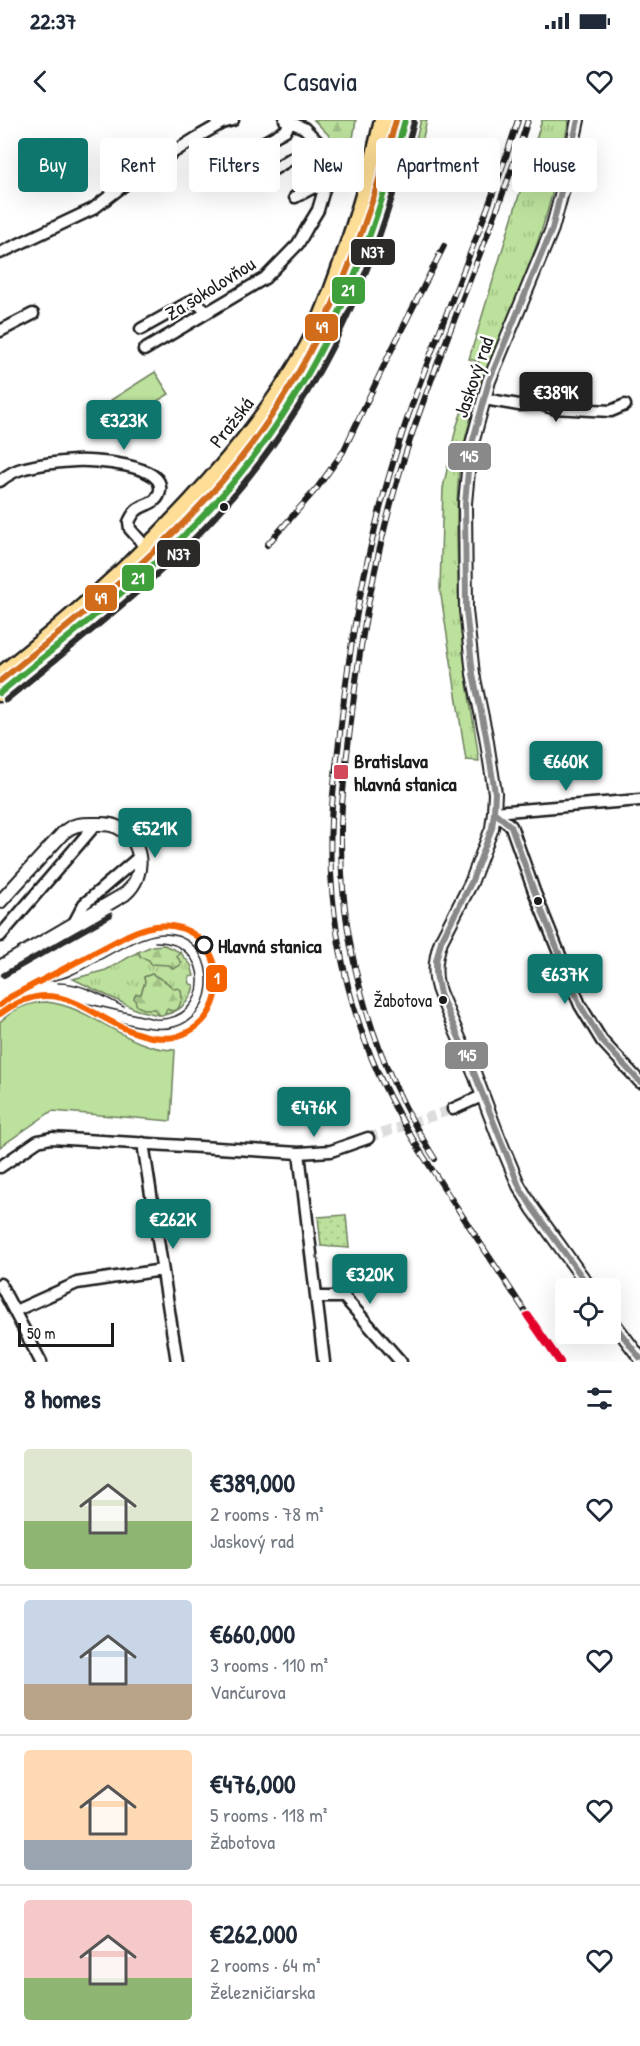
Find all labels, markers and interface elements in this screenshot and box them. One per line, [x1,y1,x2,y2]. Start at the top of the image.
text: 22:37 [30,6,76,36]
text: Casavia [283,63,357,99]
icon: back [24,65,57,98]
icon: heart [583,65,616,98]
chip: Buy [18,138,88,192]
chip: Rent [100,138,177,192]
chip: Filters [189,138,280,192]
chip: New [292,138,364,192]
chip: Apartment [376,138,500,192]
chip: House [512,138,597,192]
line badge: N37 [350,238,396,266]
text: N37 [361,241,385,263]
street label: Za sokolovňou [160,250,260,326]
line badge: 21 [331,276,366,305]
text: 21 [341,279,355,301]
line badge: 49 [304,313,339,342]
text: 49 [316,316,328,338]
street label: Jaskový rad [447,333,499,421]
pin: €389K [514,372,598,423]
text: €389K [533,378,579,405]
street label: Pražská [203,391,259,453]
pin: €323K [82,400,166,451]
text: €323K [100,406,148,433]
line badge: 145 [447,442,492,471]
text: 145 [460,445,479,467]
unlabelled marker [218,501,230,513]
line badge: N37 [156,539,201,568]
text: N37 [167,543,191,565]
line badge: 21 [121,564,155,592]
text: 21 [131,567,145,589]
line badge: 49 [84,584,118,612]
text: 49 [95,587,107,609]
pin: €660K [524,741,608,792]
place label: Bratislava hlavná stanica [354,747,457,797]
text: €660K [544,747,589,774]
marker: Bratislava hlavná stanica [332,763,350,781]
pin: €521K [113,808,197,859]
text: €521K [132,814,178,841]
unlabelled marker [532,895,544,907]
place label: Hlavná stanica [218,932,322,959]
marker: Hlavná stanica [195,936,213,954]
pin: €637K [523,954,607,1005]
text: €637K [542,960,588,987]
line badge: 1 [205,964,228,993]
text: 1 [214,967,220,989]
place label: Žabotova [373,988,432,1013]
marker: Žabotova [437,994,449,1006]
line badge: 145 [444,1041,489,1070]
text: 145 [458,1044,477,1066]
pin: €476K [272,1087,356,1138]
text: €476K [291,1093,337,1120]
pin: €262K [131,1199,215,1250]
text: €262K [150,1205,196,1232]
pin: €320K [328,1254,412,1305]
text: €320K [346,1260,394,1287]
map controls [555,1278,621,1344]
button: locate [555,1278,621,1344]
scale bar [18,1320,114,1348]
text: 50 m [27,1322,56,1344]
text: 8 homes [24,1381,101,1416]
icon: filters [583,1382,616,1415]
text: €389,000 [210,1465,295,1500]
icon: home [72,1473,144,1545]
icon: heart [583,1493,616,1526]
text: 2 rooms · 78 m² [210,1500,324,1527]
text: Jaskový rad [210,1527,294,1554]
text: €660,000 [210,1616,295,1651]
icon: home [72,1624,144,1696]
icon: heart [583,1644,616,1677]
text: 3 rooms · 110 m² [210,1651,328,1678]
text: Vančurova [210,1678,285,1705]
text: €476,000 [210,1766,296,1801]
icon: home [72,1774,144,1846]
icon: heart [583,1794,616,1827]
text: 5 rooms · 118 m² [210,1801,327,1828]
text: Žabotova [210,1828,275,1855]
text: €262,000 [210,1916,297,1951]
icon: home [72,1924,144,1996]
icon: heart [583,1944,616,1977]
text: 2 rooms · 64 m² [210,1951,321,1978]
text: Železničiarska [210,1978,315,2005]

